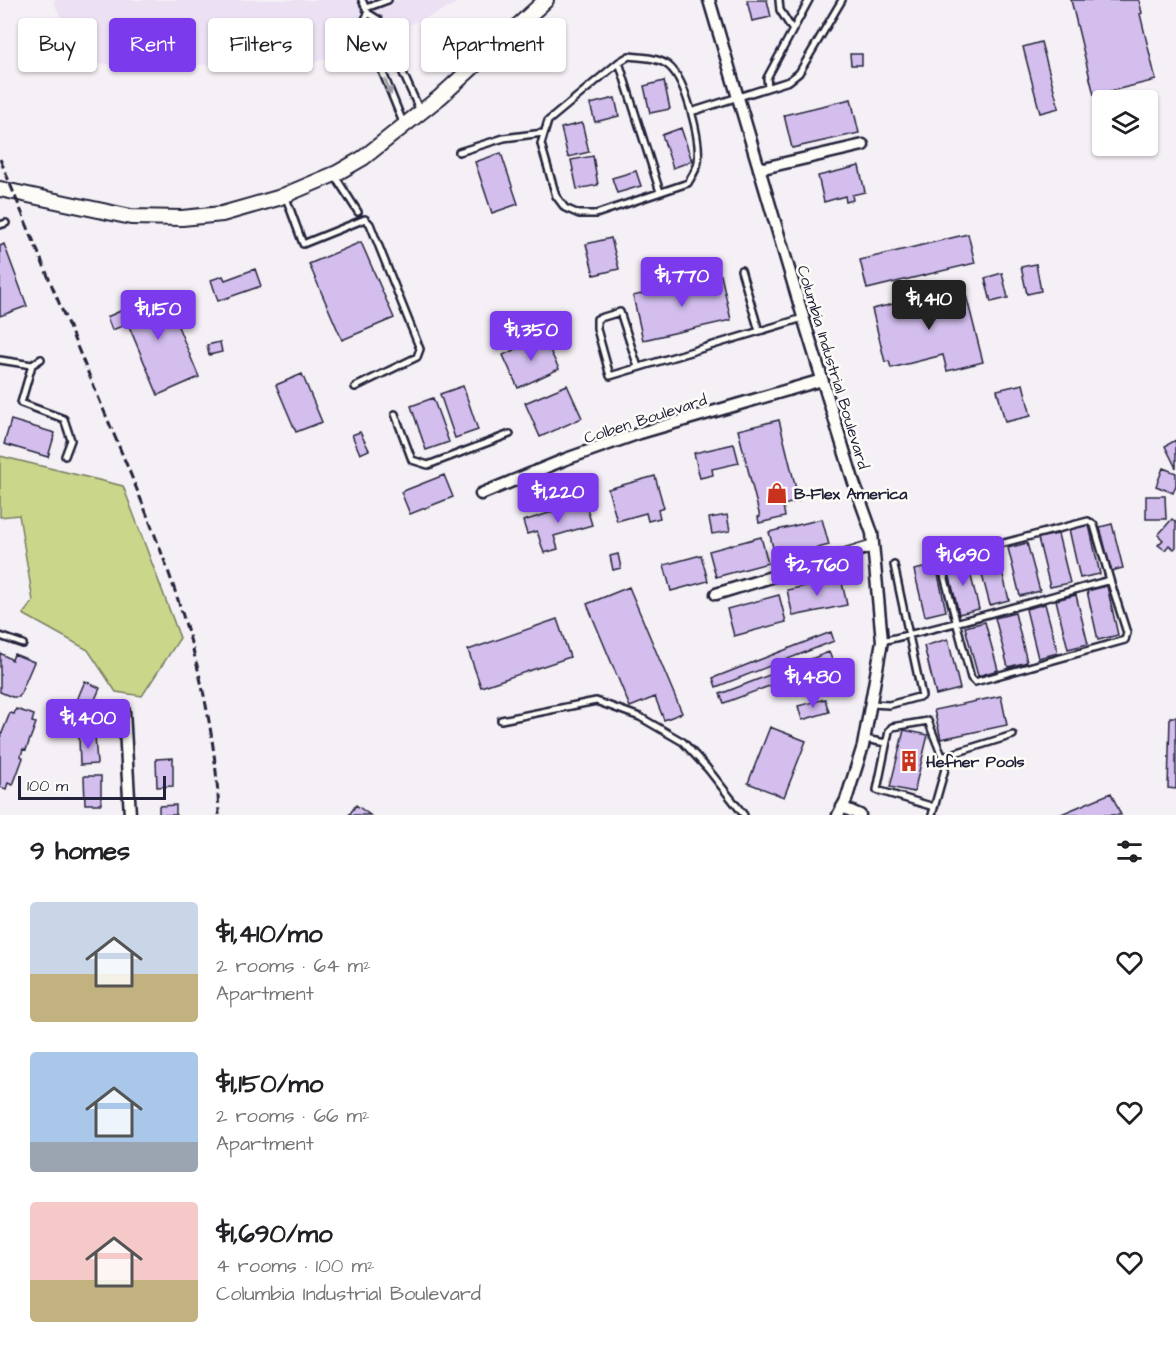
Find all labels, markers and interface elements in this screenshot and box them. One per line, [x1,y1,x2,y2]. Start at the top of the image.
chip: Buy [18,18,97,72]
chip: Rent [109,18,196,72]
chip: Filters [208,18,313,72]
chip: New [325,18,409,72]
chip: Apartment [421,18,566,72]
one-way arrow [384,78,393,96]
map controls [1092,90,1158,156]
button: layers [1092,90,1158,156]
pin: $1,770 [633,257,731,308]
text: $1,770 [655,262,709,290]
street label: Columbia Industrial Boulevard [792,263,875,472]
pin: $1,410 [880,280,978,331]
text: $1,410 [906,285,952,313]
pin: $1,150 [109,290,207,341]
text: $1,150 [135,295,181,323]
pin: $1,350 [482,311,580,362]
text: $1,350 [504,316,558,344]
street label: Colben Boulevard [581,389,710,449]
pin: $1,220 [509,473,607,524]
text: $1,220 [532,478,584,506]
shop icon: B-Flex America [765,481,789,505]
place label: B-Flex America [794,483,908,505]
pin: $1,690 [914,536,1012,587]
text: $1,690 [936,541,990,569]
pin: $2,760 [768,546,866,597]
text: $2,760 [785,551,849,579]
pin: $1,480 [764,658,862,709]
text: $1,480 [785,663,841,691]
pin: $1,400 [39,699,137,750]
text: $1,400 [60,704,116,732]
building icon: Hefner Pools [897,749,921,773]
place label: Hefner Pools [926,751,1024,773]
scale bar [18,773,166,800]
text: 100 m [27,775,68,797]
text: 9 homes [30,833,130,869]
icon: filters [1113,835,1146,868]
text: $1,410/mo [216,916,323,952]
icon: home [78,926,150,998]
icon: heart [1113,946,1146,979]
text: 2 rooms · 64 m² [216,952,371,980]
text: Apartment [216,980,314,1008]
text: $1,150/mo [216,1066,323,1102]
icon: home [78,1076,150,1148]
icon: heart [1113,1096,1146,1129]
text: 2 rooms · 66 m² [216,1102,370,1130]
text: Apartment [216,1130,314,1158]
text: $1,690/mo [216,1216,333,1252]
icon: home [78,1226,150,1298]
icon: heart [1113,1246,1146,1279]
text: 4 rooms · 100 m² [216,1252,374,1280]
text: Columbia Industrial Boulevard [216,1280,481,1308]

